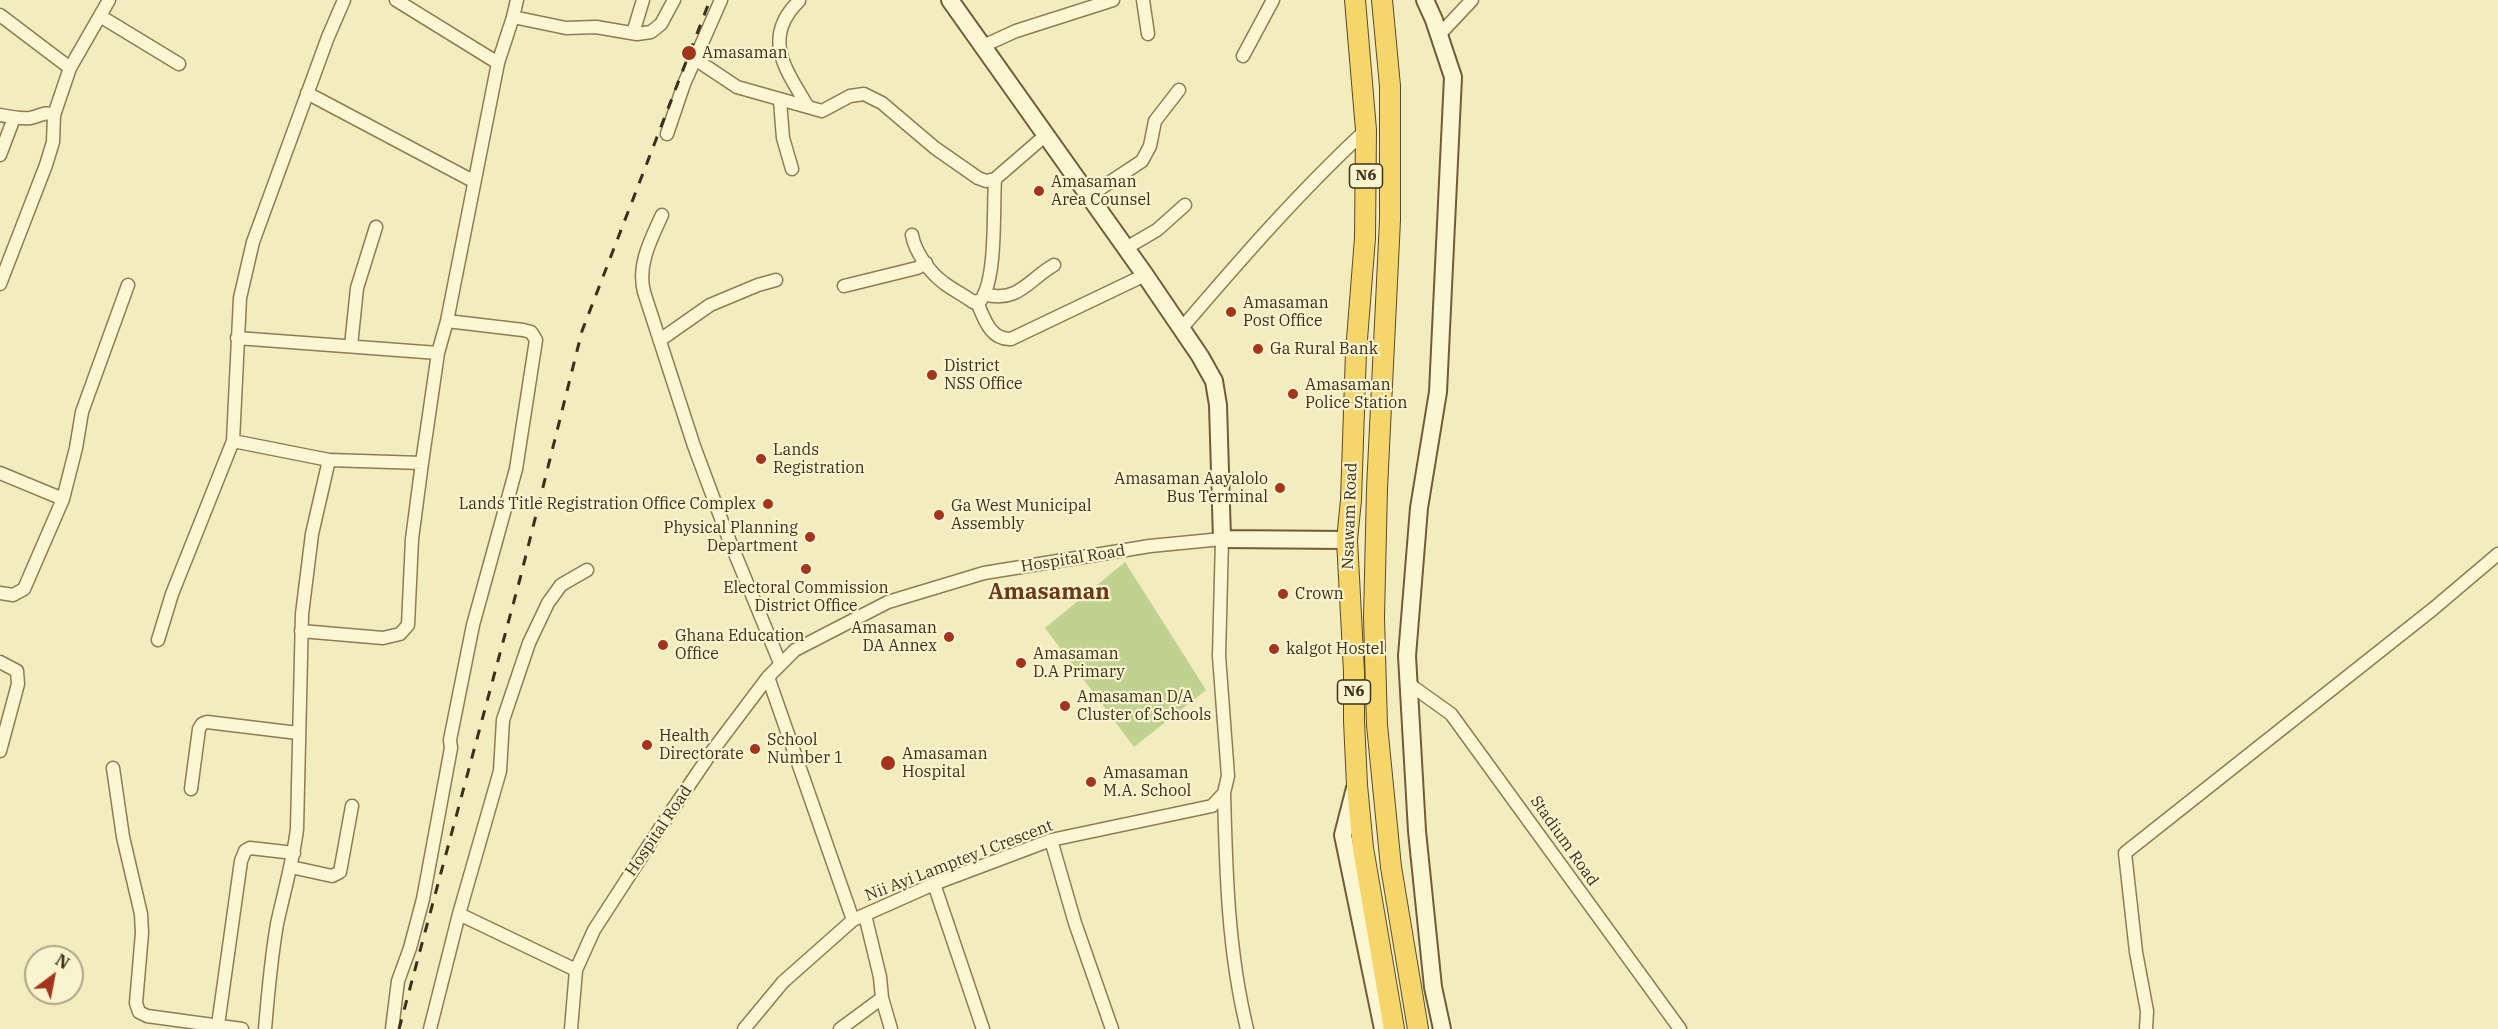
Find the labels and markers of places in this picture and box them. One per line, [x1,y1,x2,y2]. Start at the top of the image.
place label: Amasaman [702,43,788,63]
marker: Amasaman [680,44,698,62]
place label: Amasaman Area Counsel [1051,172,1151,210]
marker: Amasaman Area Counsel [1032,184,1046,198]
place label: Amasaman Post Office [1243,293,1329,331]
marker: Amasaman Post Office [1224,305,1238,319]
place label: Ga Rural Bank [1270,339,1378,359]
marker: Ga Rural Bank [1251,342,1265,356]
place label: District NSS Office [944,356,1023,394]
marker: District NSS Office [925,368,939,382]
place label: Amasaman Police Station [1305,375,1407,413]
marker: Amasaman Police Station [1286,387,1300,401]
place label: Lands Registration [773,440,865,478]
marker: Lands Registration [754,452,768,466]
place label: Amasaman Aayalolo Bus Terminal [1114,469,1268,507]
marker: Amasaman Aayalolo Bus Terminal [1273,481,1287,495]
place label: Lands Title Registration Office Complex [459,494,756,514]
place label: Ga West Municipal Assembly [951,496,1091,534]
marker: Lands Title Registration Office Complex [761,497,775,511]
marker: Ga West Municipal Assembly [932,508,946,522]
place label: Physical Planning Department [664,518,798,556]
marker: Physical Planning Department [803,530,817,544]
marker: Electoral Commission District Office [799,562,813,576]
place label: Electoral Commission District Office [723,578,889,616]
place label: Crown [1295,584,1344,604]
marker: Crown [1276,587,1290,601]
place label: Amasaman DA Annex [851,618,937,656]
place label: Ghana Education Office [675,626,804,664]
marker: Amasaman DA Annex [942,630,956,644]
marker: Ghana Education Office [656,638,670,652]
place label: kalgot Hostel [1286,639,1384,659]
marker: kalgot Hostel [1267,642,1281,656]
place label: Amasaman D.A Primary [1033,644,1125,682]
marker: Amasaman D.A Primary [1014,656,1028,670]
place label: Amasaman D/A Cluster of Schools [1077,687,1211,725]
marker: Amasaman D/A Cluster of Schools [1058,699,1072,713]
place label: Health Directorate [659,726,744,764]
place label: School Number 1 [767,730,843,768]
marker: Health Directorate [640,738,654,752]
marker: School Number 1 [748,742,762,756]
place label: Amasaman Hospital [902,744,988,782]
marker: Amasaman Hospital [879,754,897,772]
place label: Amasaman M.A. School [1103,763,1191,801]
marker: Amasaman M.A. School [1084,775,1098,789]

